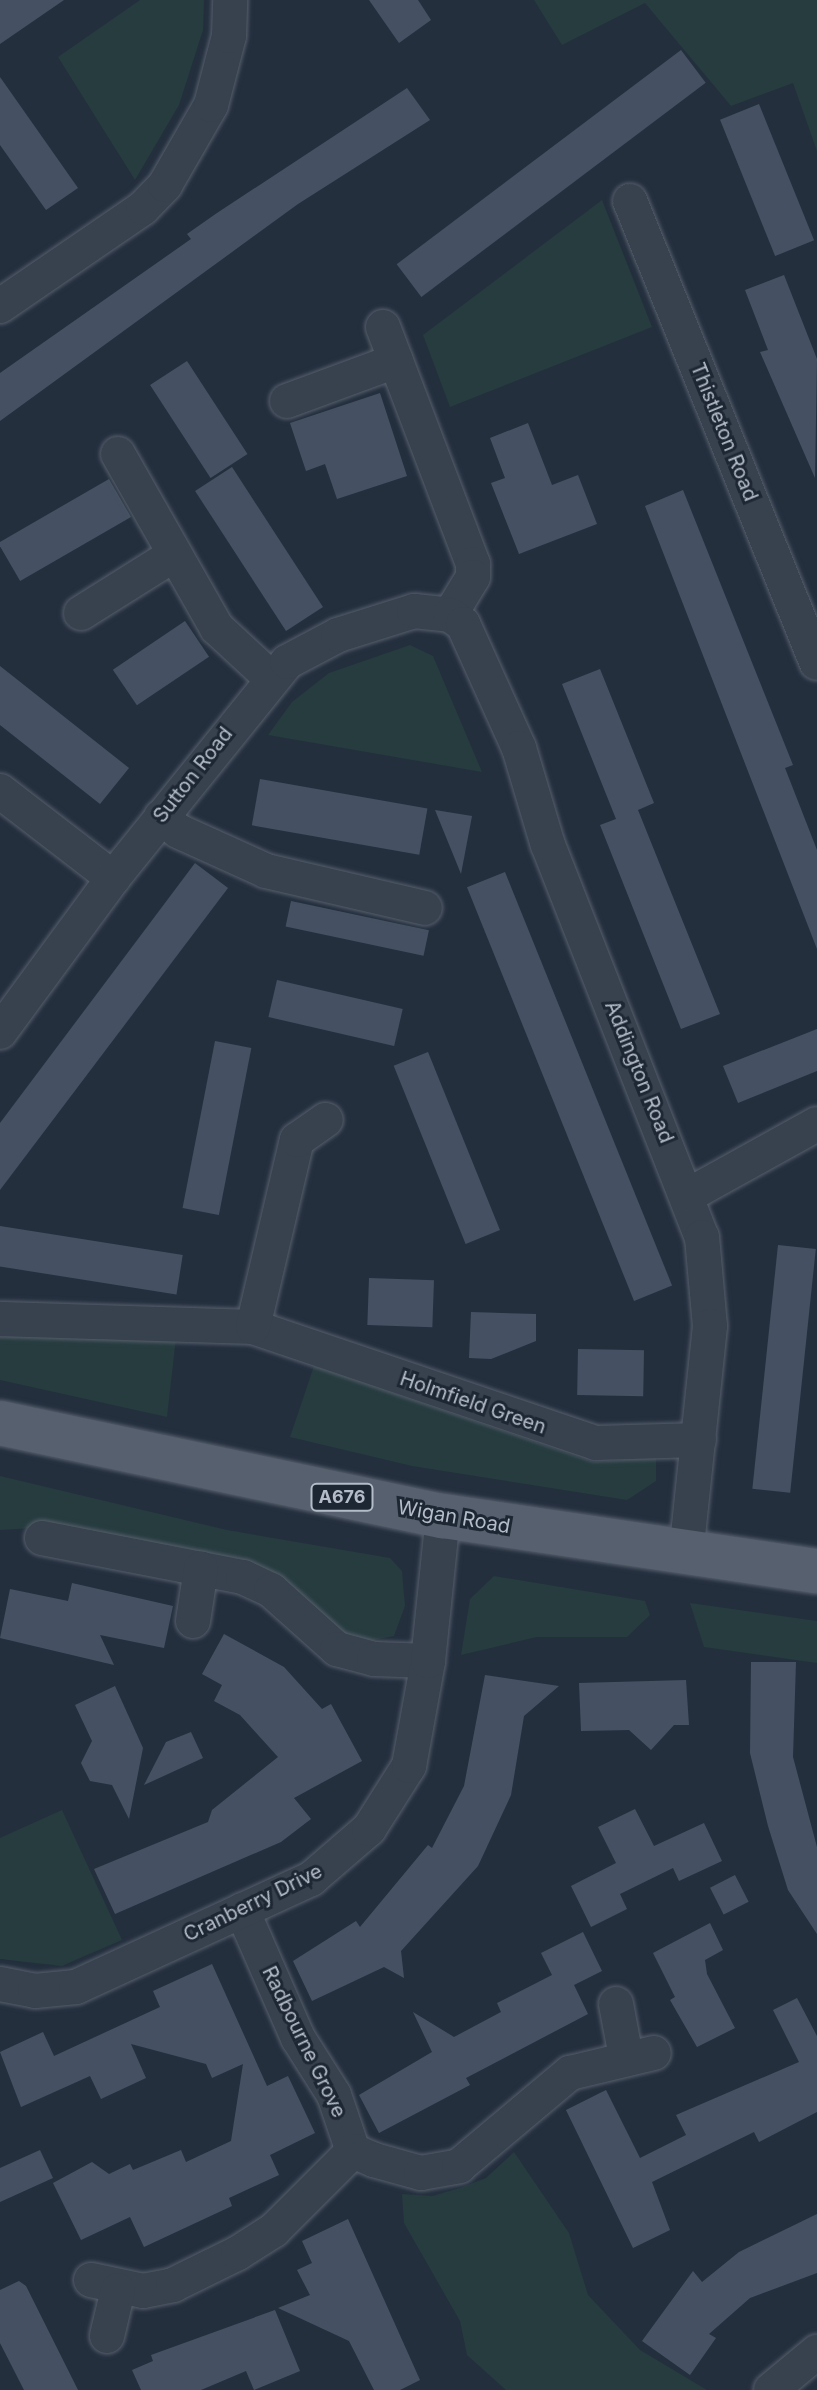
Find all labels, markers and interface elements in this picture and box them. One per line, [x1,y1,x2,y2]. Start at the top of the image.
street label: Thistleton Road [685,359,763,505]
street label: Sutton Road [148,722,238,828]
street label: Addington Road [600,997,678,1147]
street label: Holmfield Green [397,1367,549,1439]
road number: A676 [310,1483,374,1511]
street label: Wigan Road [396,1495,512,1539]
street label: Cranberry Drive [180,1859,326,1947]
street label: Radbourne Grove [257,1962,351,2122]

